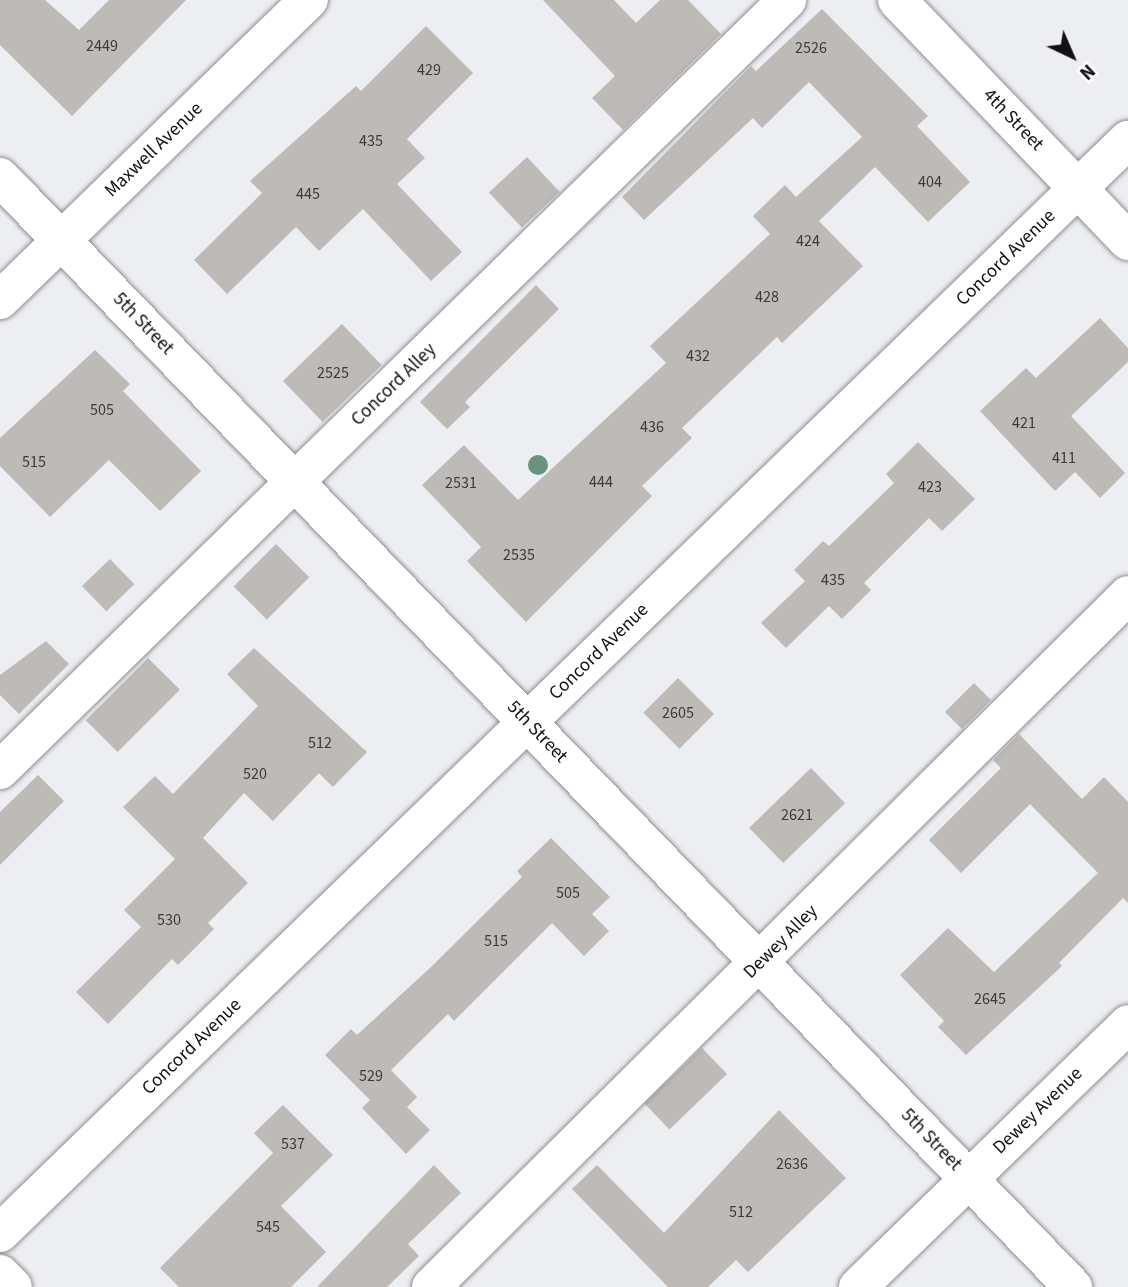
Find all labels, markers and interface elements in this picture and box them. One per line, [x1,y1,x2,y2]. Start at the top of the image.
north arrow [1037,21,1107,91]
house number: 2449 [86,36,118,56]
house number: 2526 [795,38,827,58]
text: N [1073,57,1101,86]
house number: 429 [417,60,441,80]
street label: 4th Street [978,84,1048,156]
street label: Maxwell Avenue [100,98,208,202]
house number: 435 [359,131,383,151]
house number: 404 [918,172,942,192]
house number: 445 [296,184,320,204]
street label: Concord Avenue [952,205,1060,311]
house number: 424 [796,231,820,251]
house number: 428 [755,287,779,307]
street label: 5th Street [108,288,178,360]
street label: Concord Alley [347,339,441,431]
house number: 432 [686,346,710,366]
house number: 2525 [317,363,349,383]
house number: 505 [90,400,114,420]
house number: 421 [1012,413,1036,433]
house number: 436 [640,417,664,437]
house number: 411 [1052,448,1076,468]
house number: 515 [22,452,46,472]
house number: 444 [589,472,613,492]
house number: 2531 [445,473,477,493]
house number: 423 [918,477,942,497]
house number: 2535 [503,545,535,565]
house number: 435 [821,570,845,590]
street label: Concord Avenue [545,599,653,705]
street label: 5th Street [502,696,572,768]
house number: 2605 [662,703,694,723]
house number: 512 [308,733,332,753]
house number: 520 [243,764,267,784]
house number: 2621 [781,805,813,825]
house number: 505 [556,883,580,903]
street label: Dewey Alley [739,900,823,984]
house number: 530 [157,910,181,930]
house number: 515 [484,931,508,951]
house number: 2645 [974,989,1006,1009]
street label: Concord Avenue [138,994,246,1100]
street label: Dewey Avenue [989,1063,1087,1159]
house number: 529 [359,1066,383,1086]
street label: 5th Street [896,1104,966,1176]
house number: 537 [281,1134,305,1154]
house number: 2636 [776,1154,808,1174]
house number: 512 [729,1202,753,1222]
house number: 545 [256,1217,280,1237]

